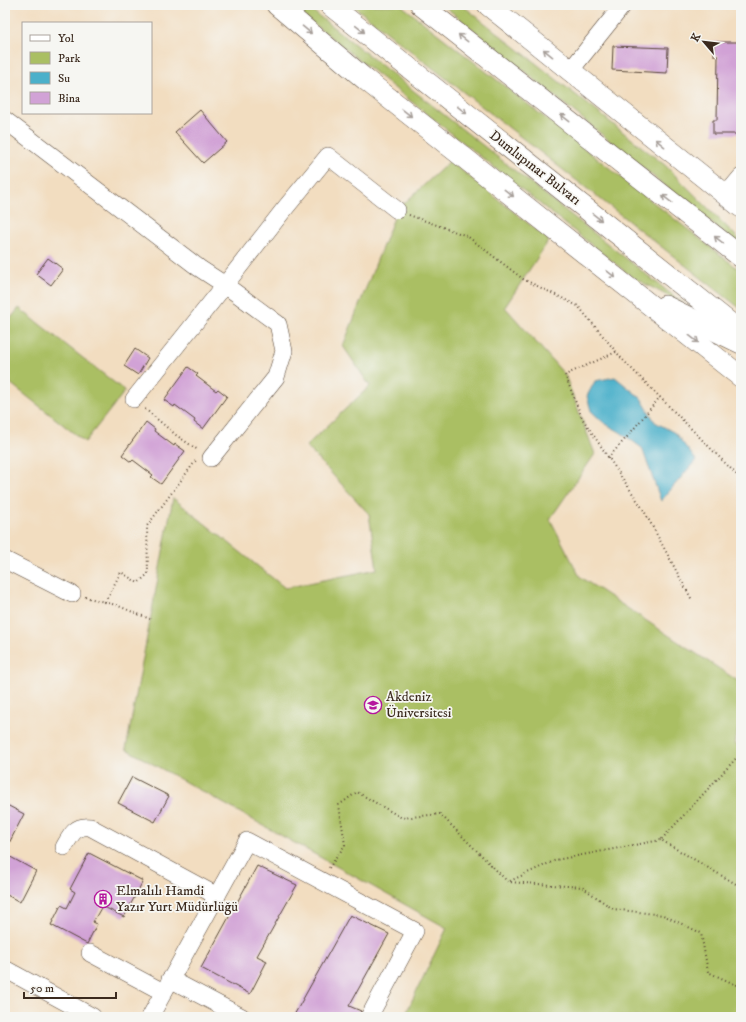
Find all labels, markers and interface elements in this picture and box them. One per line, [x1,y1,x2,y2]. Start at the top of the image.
legend [22,22,152,114]
north arrow [684,22,724,62]
one-way arrow [355,25,366,34]
one-way arrow [302,26,312,35]
text: Yol [58,31,75,46]
text: K [688,31,704,44]
one-way arrow [457,34,468,42]
one-way arrow [542,48,553,57]
text: Park [58,51,80,66]
text: Su [58,71,70,86]
text: Bina [58,91,81,106]
one-way arrow [457,106,468,114]
one-way arrow [402,108,413,117]
one-way arrow [559,114,570,123]
street label: Dumlupınar Bulvarı [486,127,585,210]
one-way arrow [655,138,666,147]
one-way arrow [504,189,515,198]
one-way arrow [662,195,673,203]
one-way arrow [591,213,602,221]
one-way arrow [714,236,725,244]
one-way arrow [606,270,617,278]
one-way arrow [688,335,699,344]
place label: Akdeniz Üniversitesi [386,688,452,722]
school or university icon: Akdeniz Üniversitesi [363,695,383,715]
place label: Elmalılı Hamdi Yazır Yurt Müdürlüğü [116,882,238,916]
building icon: Elmalılı Hamdi Yazır Yurt Müdürlüğü [93,889,113,909]
scale bar [24,974,116,1000]
text: 50 m [30,981,54,996]

